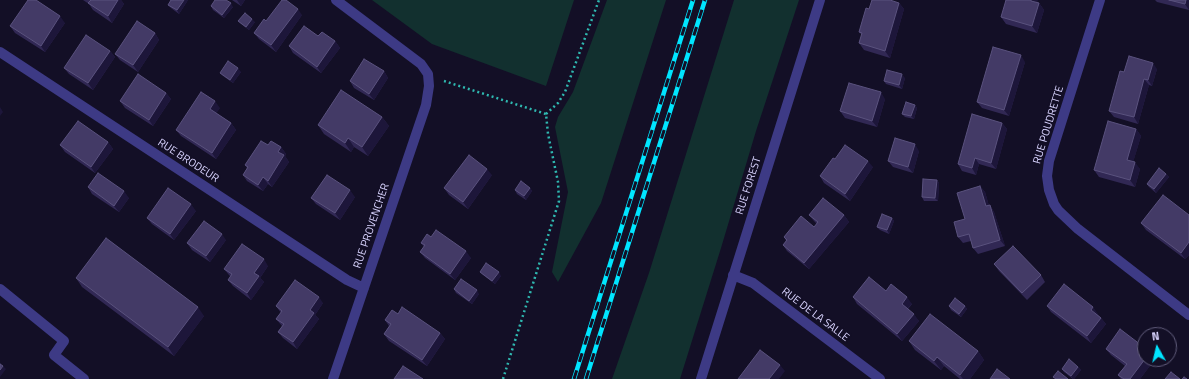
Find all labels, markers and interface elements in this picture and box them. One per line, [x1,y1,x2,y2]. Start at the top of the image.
street label: RUE POUDRETTE [1031,84,1067,166]
street label: RUE BRODEUR [155,136,221,186]
street label: RUE FOREST [733,155,765,217]
street label: RUE PROVENCHER [351,182,393,270]
street label: RUE DE LA SALLE [779,285,851,345]
north arrow [1137,327,1177,367]
text: N [1151,328,1160,345]

